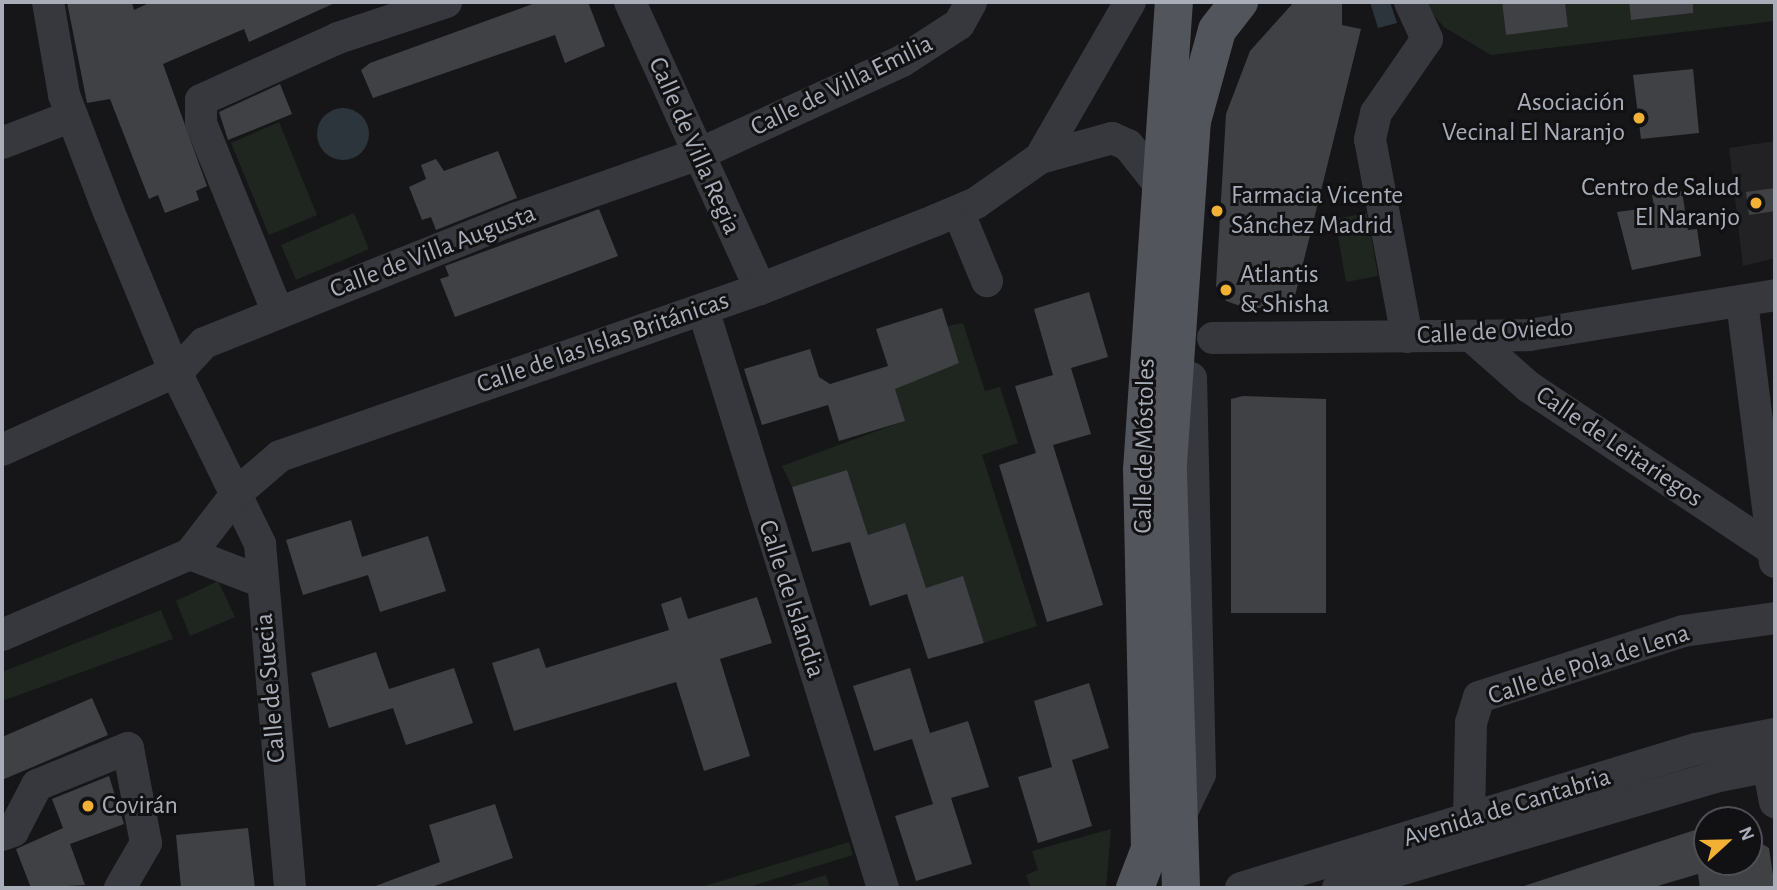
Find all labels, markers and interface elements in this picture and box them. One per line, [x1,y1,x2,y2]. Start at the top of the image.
street label: Calle de Villa Emilia [746,28,938,144]
street label: Calle de Villa Regia [641,53,747,239]
place label: Asociación Vecinal El Naranjo [1442,87,1625,148]
marker: Asociación Vecinal El Naranjo [1631,110,1647,126]
place label: Centro de Salud El Naranjo [1581,172,1740,234]
place label: Farmacia Vicente Sánchez Madrid [1231,180,1403,242]
marker: Centro de Salud El Naranjo [1746,193,1766,213]
street label: Calle de Villa Augusta [326,198,540,306]
marker: Farmacia Vicente Sánchez Madrid [1209,203,1225,219]
place label: Atlantis & Shisha [1240,259,1329,320]
marker: Atlantis & Shisha [1218,282,1234,298]
street label: Calle de las Islas Británicas [473,285,733,401]
street label: Calle de Oviedo [1416,312,1574,352]
street label: Calle de Móstoles [1128,358,1162,534]
street label: Calle de Leitariegos [1530,380,1708,514]
street label: Calle de Islandia [751,516,831,682]
street label: Calle de Suecia [249,612,293,764]
street label: Calle de Pola de Lena [1484,618,1694,712]
street label: Avenida de Cantabria [1400,762,1614,854]
place label: Covirán [102,790,178,822]
marker: Covirán [80,798,96,814]
north arrow [1693,806,1763,876]
text: N [1735,824,1757,843]

